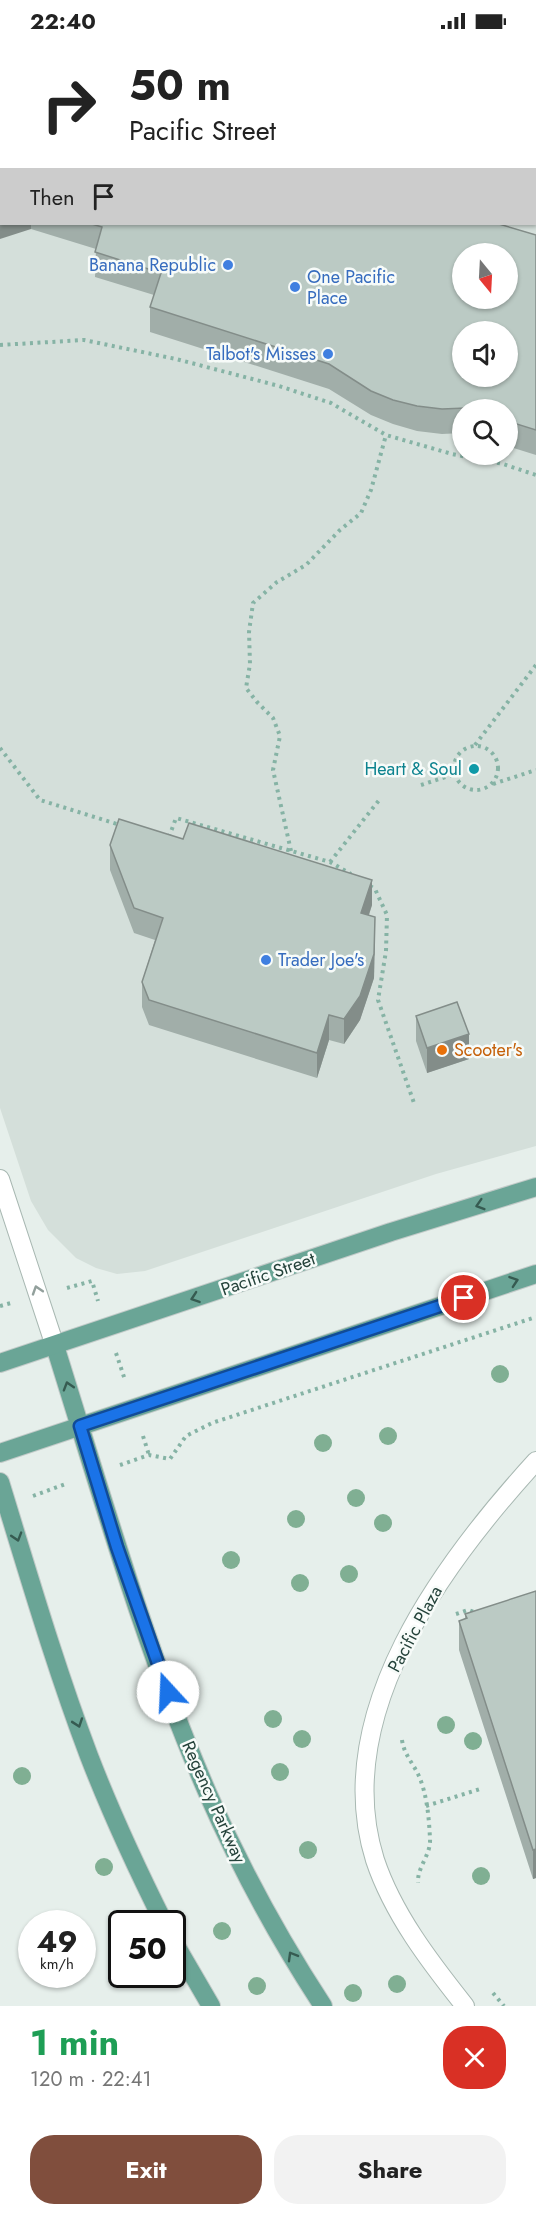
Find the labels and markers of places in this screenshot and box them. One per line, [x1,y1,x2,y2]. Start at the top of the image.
place label: Banana Republic [89,252,216,278]
marker: Banana Republic [221,258,235,272]
place label: One Pacific Place [307,264,395,311]
marker: One Pacific Place [288,280,302,294]
place label: Talbot's Misses [206,341,316,367]
marker: Talbot's Misses [321,347,335,361]
place label: Heart & Soul [364,756,462,782]
marker: Heart & Soul [467,762,481,776]
place label: Trader Joe's [278,947,364,973]
marker: Trader Joe's [259,953,273,967]
place label: Scooter's [454,1037,522,1063]
marker: Scooter's [435,1043,449,1057]
pin [438,1272,489,1323]

